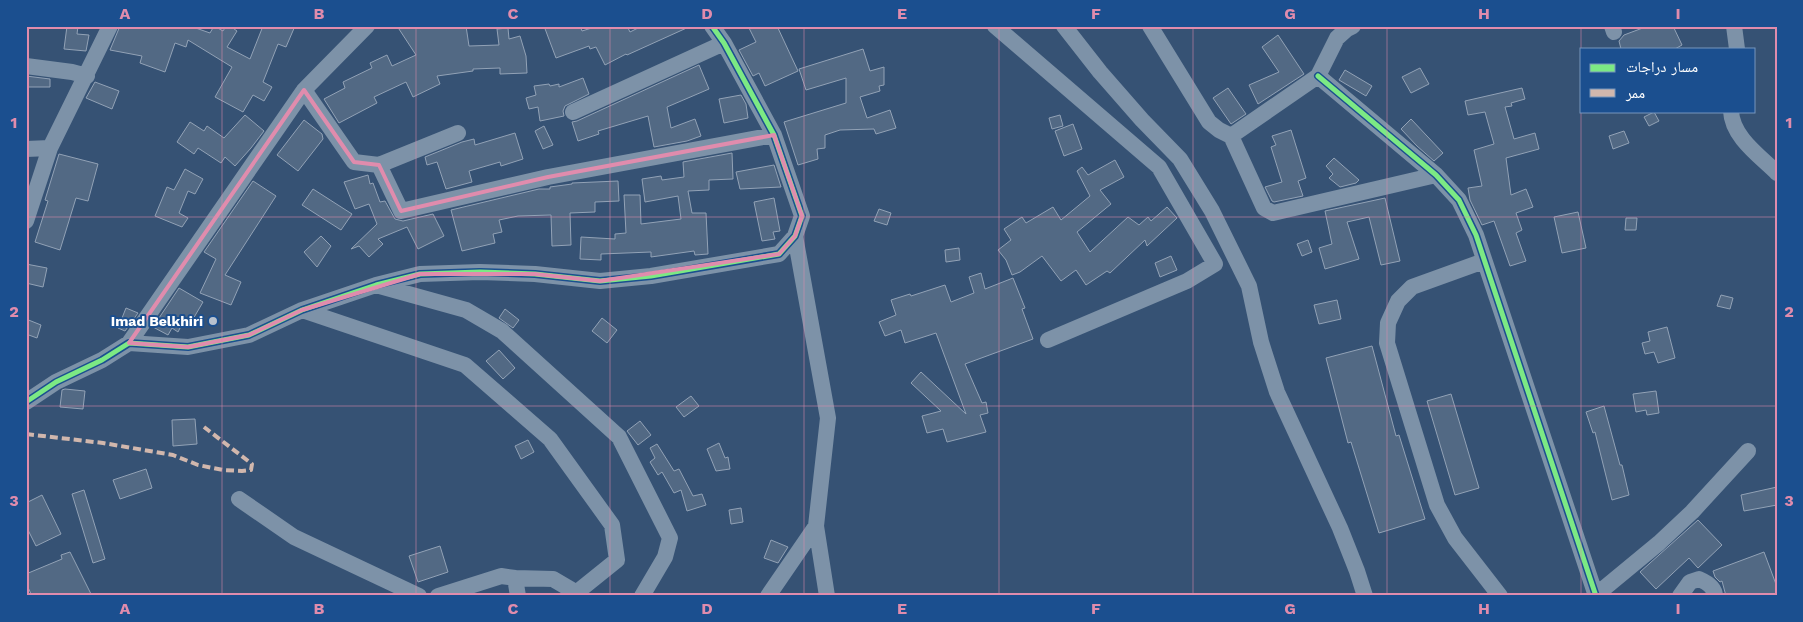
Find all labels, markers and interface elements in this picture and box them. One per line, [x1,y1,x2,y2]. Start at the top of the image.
text: A [120,4,131,23]
text: B [314,4,325,23]
text: C [508,4,519,23]
text: D [701,4,713,23]
text: E [897,4,907,23]
text: F [1091,4,1101,23]
text: G [1284,4,1296,23]
text: H [1478,4,1490,23]
text: I [1675,4,1681,23]
legend [1580,48,1756,112]
text: مسار دراجات [1626,58,1698,76]
text: ممر [1625,84,1645,102]
text: 1 [11,113,17,132]
text: 1 [1786,113,1792,132]
text: 2 [9,302,19,321]
text: 2 [1784,302,1794,321]
place label: Imad Belkhiri [111,313,203,329]
marker: Imad Belkhiri [207,315,219,327]
text: 3 [9,491,19,510]
text: 3 [1784,491,1794,510]
text: A [120,599,131,618]
text: B [314,599,325,618]
text: C [508,599,519,618]
text: D [701,599,713,618]
text: E [897,599,907,618]
text: F [1091,599,1101,618]
text: G [1284,599,1296,618]
text: H [1478,599,1490,618]
text: I [1675,599,1681,618]

